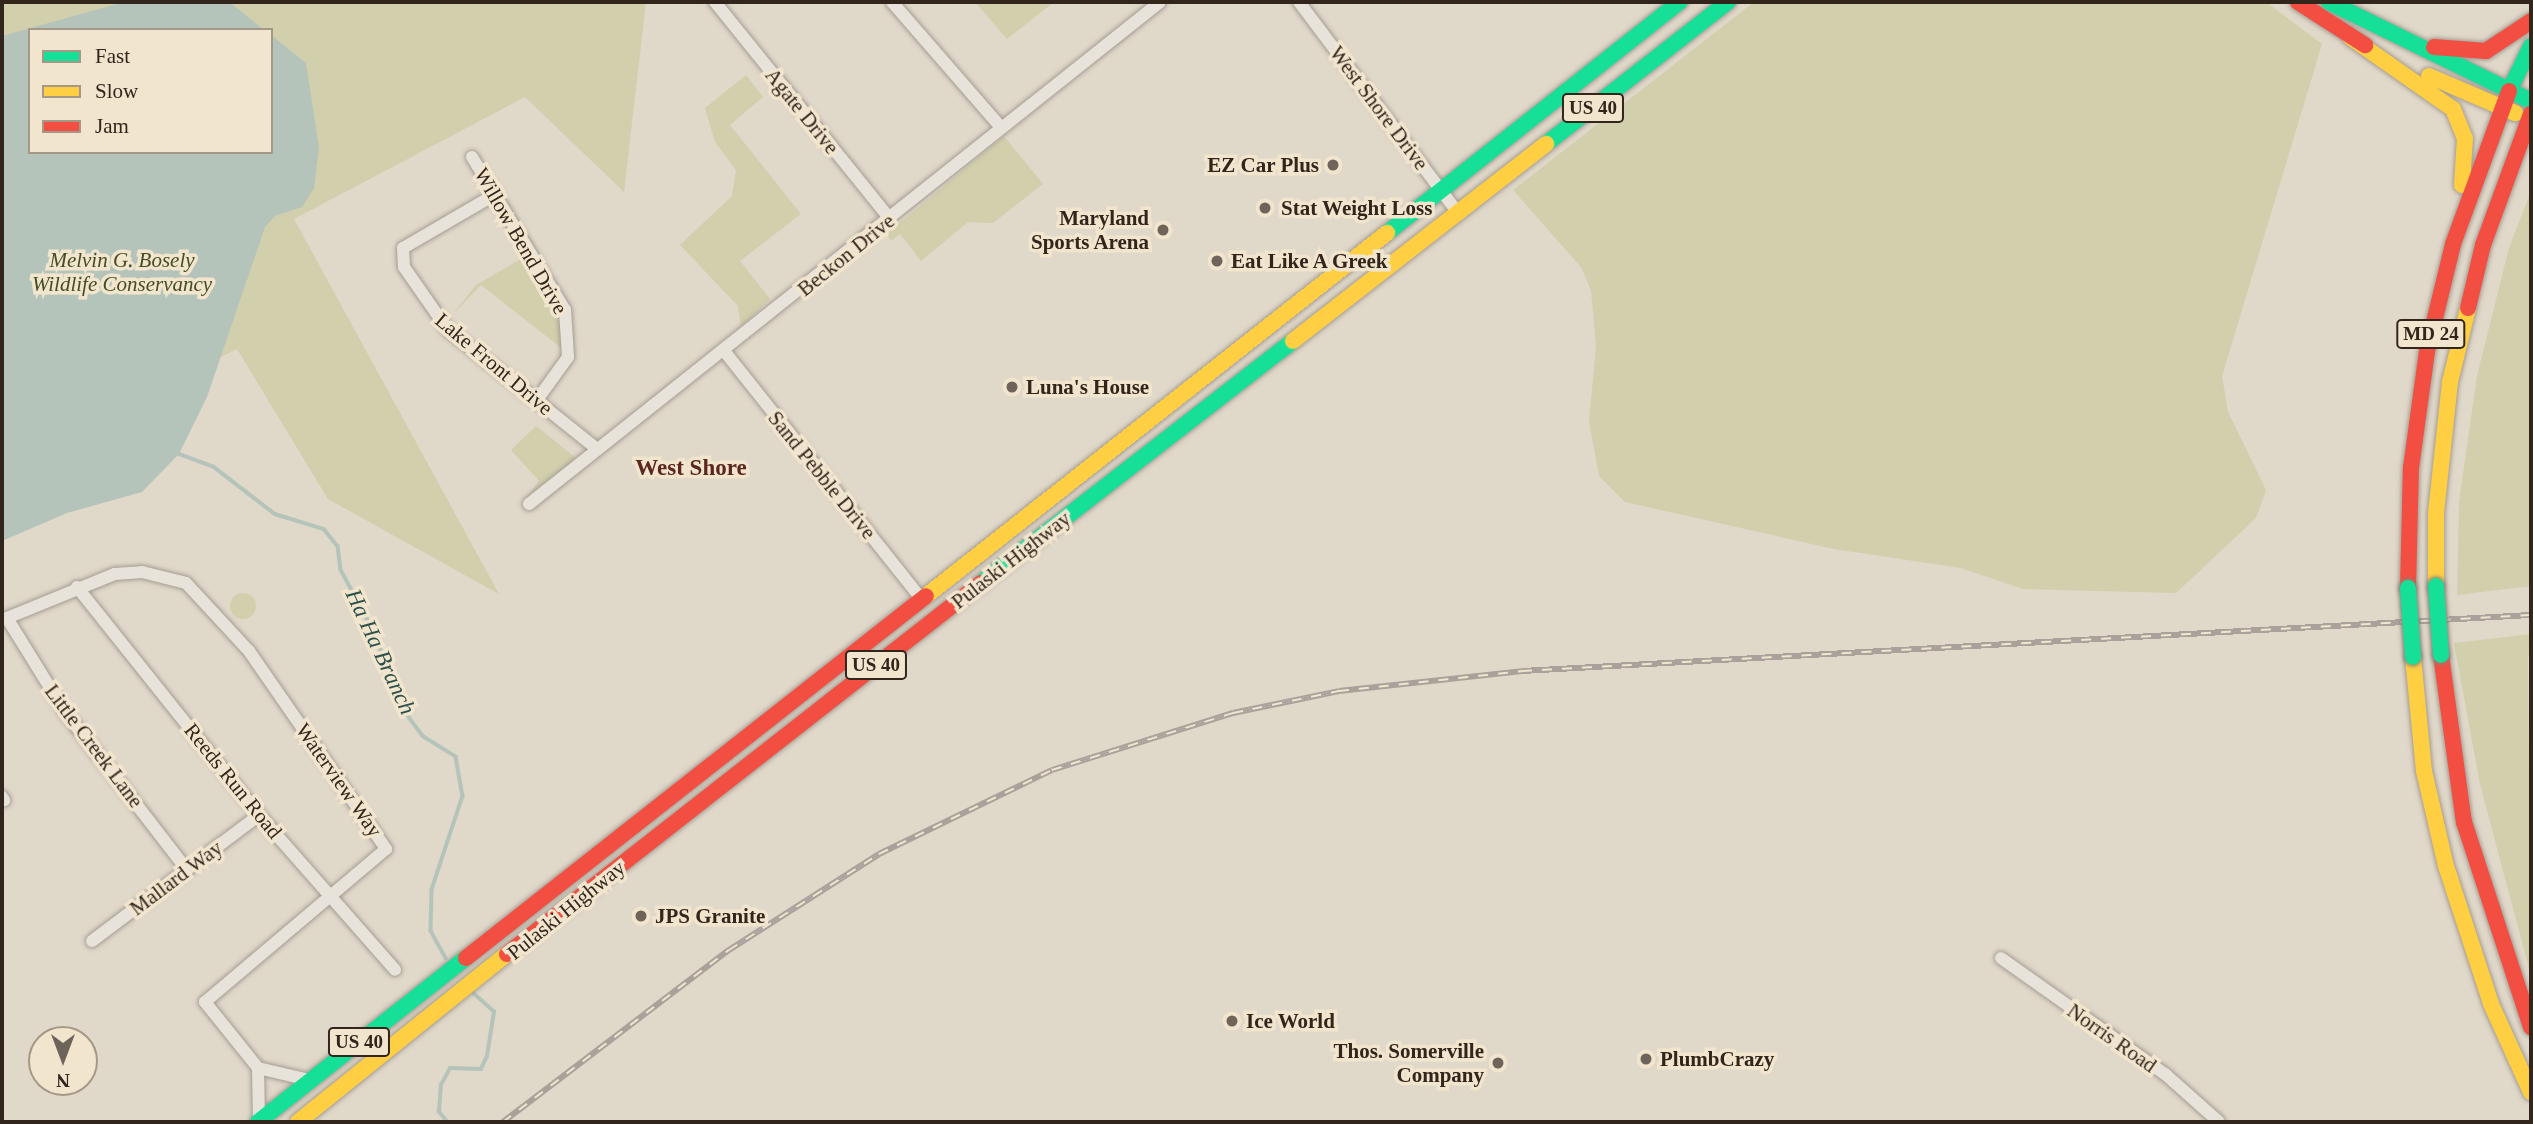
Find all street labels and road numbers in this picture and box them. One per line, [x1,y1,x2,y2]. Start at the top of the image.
street label: West Shore Drive [1324,41,1434,175]
street label: Agate Drive [760,63,844,159]
road number: US 40 [1562,92,1624,124]
street label: Willow Bend Drive [469,163,573,319]
street label: Beckon Drive [793,208,899,302]
street label: Lake Front Drive [430,307,558,421]
road number: MD 24 [2396,318,2466,350]
street label: Sand Pebble Drive [763,406,881,544]
street label: Pulaski Highway [946,506,1076,614]
road number: US 40 [844,650,908,680]
street label: Little Creek Lane [39,679,149,813]
street label: Reeds Run Road [179,718,287,844]
street label: Waterview Way [290,718,388,842]
street label: Mallard Way [125,835,227,921]
street label: Pulaski Highway [502,855,630,965]
street label: Norris Road [2062,998,2162,1078]
road number: US 40 [328,1026,390,1058]

